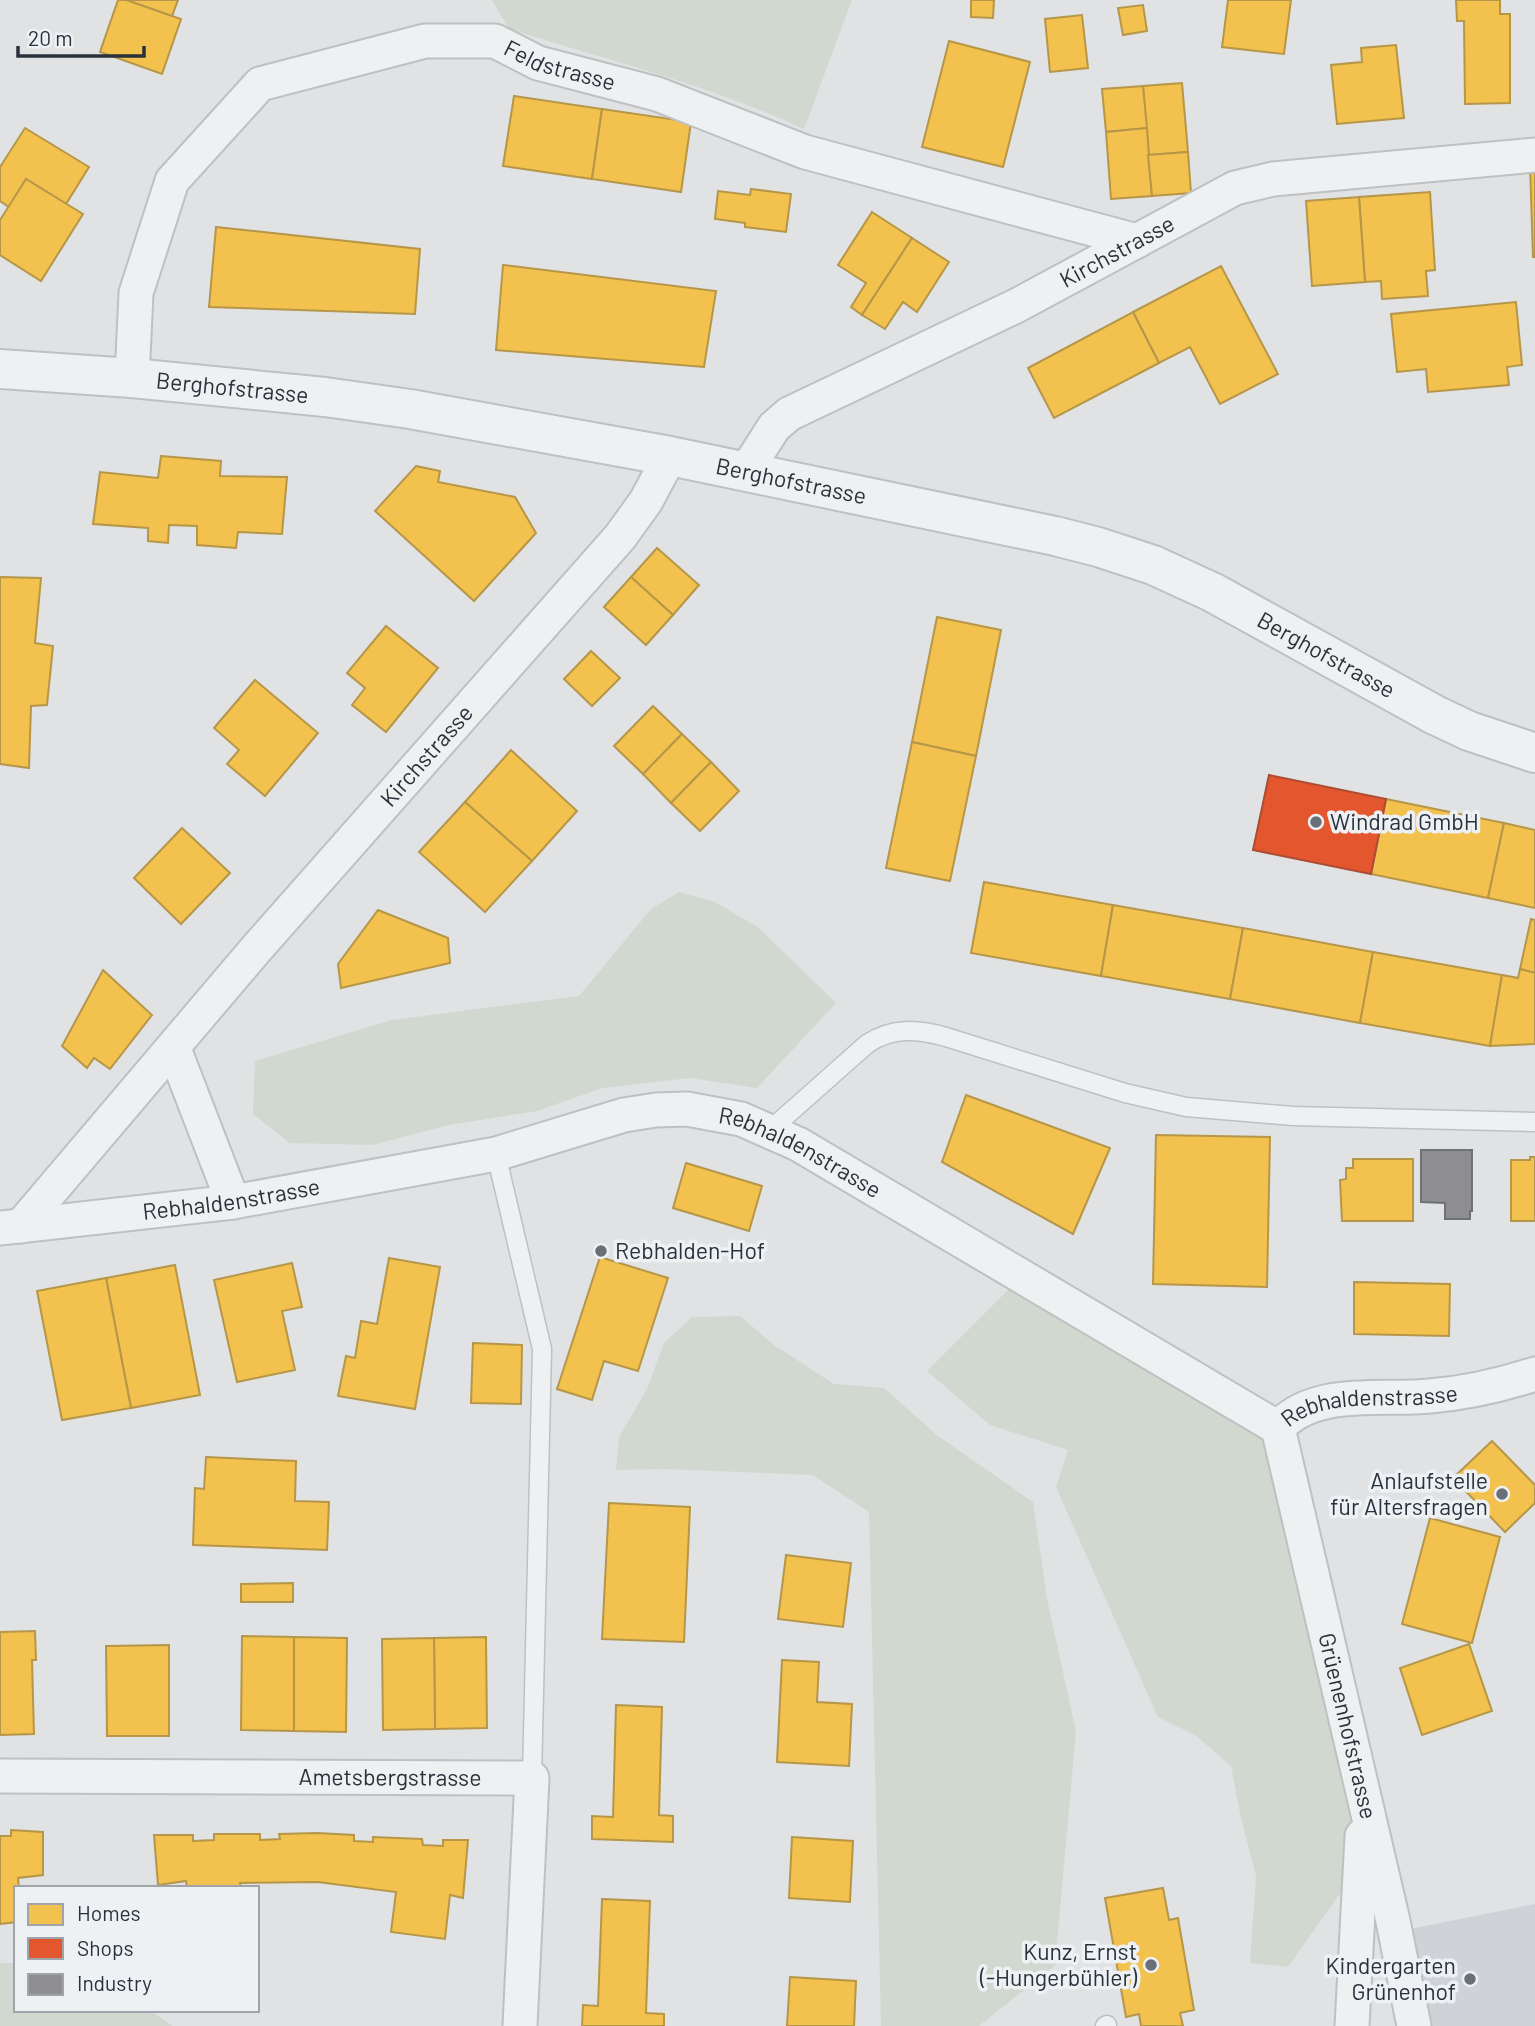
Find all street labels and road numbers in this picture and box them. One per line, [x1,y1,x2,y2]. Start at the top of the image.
street label: Feldstrasse [500,33,619,96]
street label: Kirchstrasse [1054,209,1179,293]
street label: Berghofstrasse [155,365,310,408]
street label: Berghofstrasse [713,451,869,509]
street label: Berghofstrasse [1253,605,1400,703]
street label: Kirchstrasse [374,699,478,812]
street label: Rebhaldenstrasse [717,1100,887,1203]
street label: Rebhaldenstrasse [141,1171,322,1225]
street label: Rebhaldenstrasse [1275,1378,1459,1432]
street label: Grüenenhofstrasse [1313,1630,1384,1822]
street label: Ametsbergstrasse [298,1762,482,1791]

